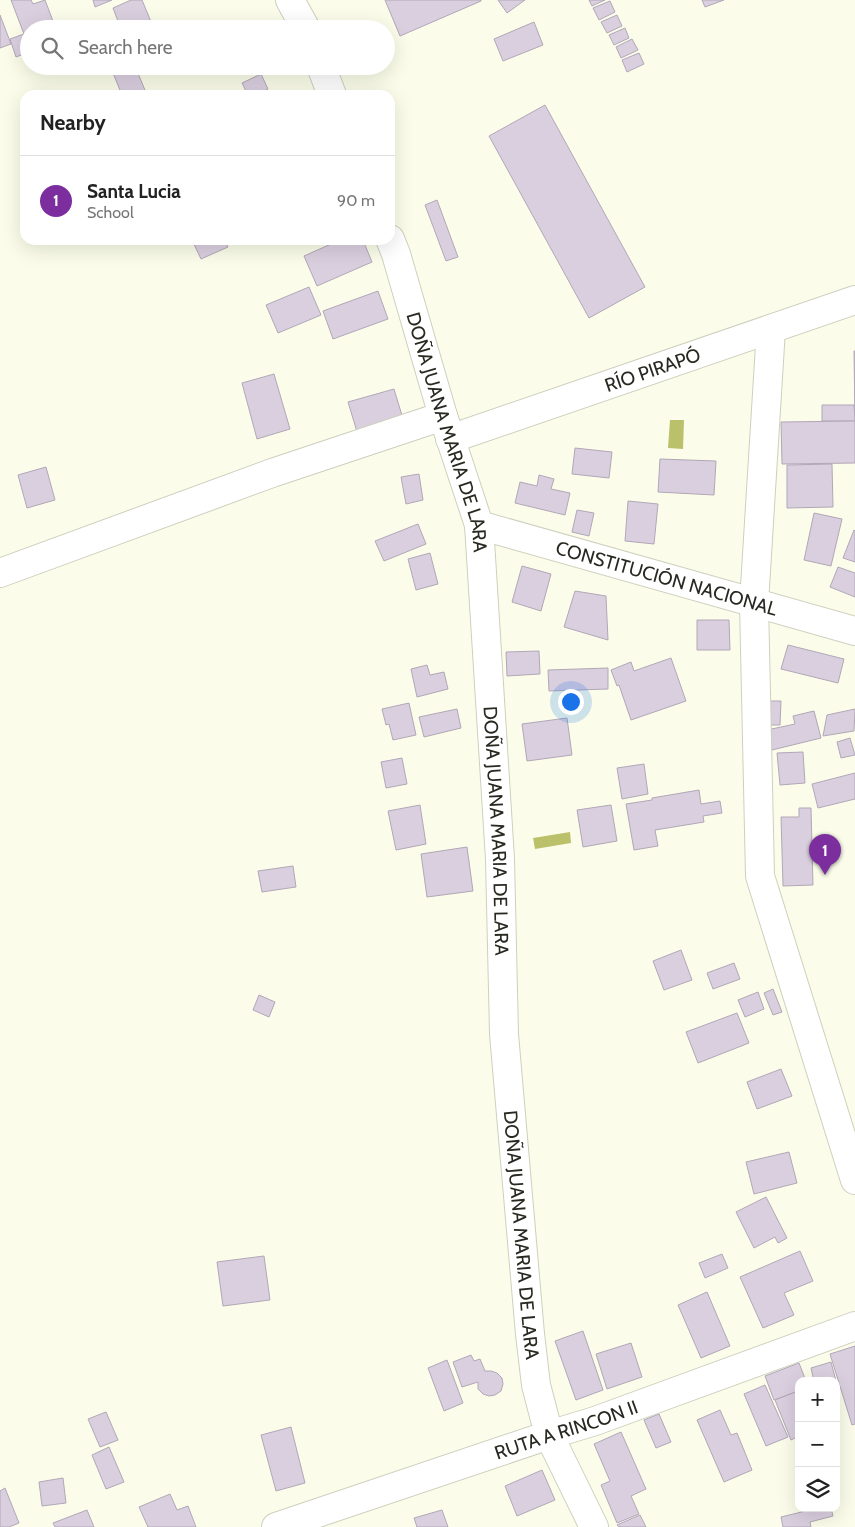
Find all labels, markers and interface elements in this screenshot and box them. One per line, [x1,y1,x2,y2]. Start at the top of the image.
search box [20,20,395,75]
icon: search [38,34,66,62]
text: Search here [78,36,172,59]
text: Nearby [40,110,106,135]
text: Santa Lucia [87,180,181,203]
text: 1 [53,191,59,210]
text: 90 m [337,191,375,210]
text: School [87,203,134,222]
street label: DOÑA JUANA MARIA DE LARA [402,309,492,553]
street label: RÍO PIRAPÓ [602,342,703,397]
street label: CONSTITUCIÓN NACIONAL [553,536,781,620]
your location [558,689,584,715]
street label: DOÑA JUANA MARIA DE LARA [479,705,514,956]
pin: 1 [809,834,841,875]
street label: DOÑA JUANA MARIA DE LARA [499,1109,544,1361]
map controls [795,1377,840,1512]
button: + [795,1377,840,1422]
street label: RUTA A RINCON II [491,1395,641,1464]
button: − [795,1422,840,1467]
button: layers [795,1467,840,1512]

